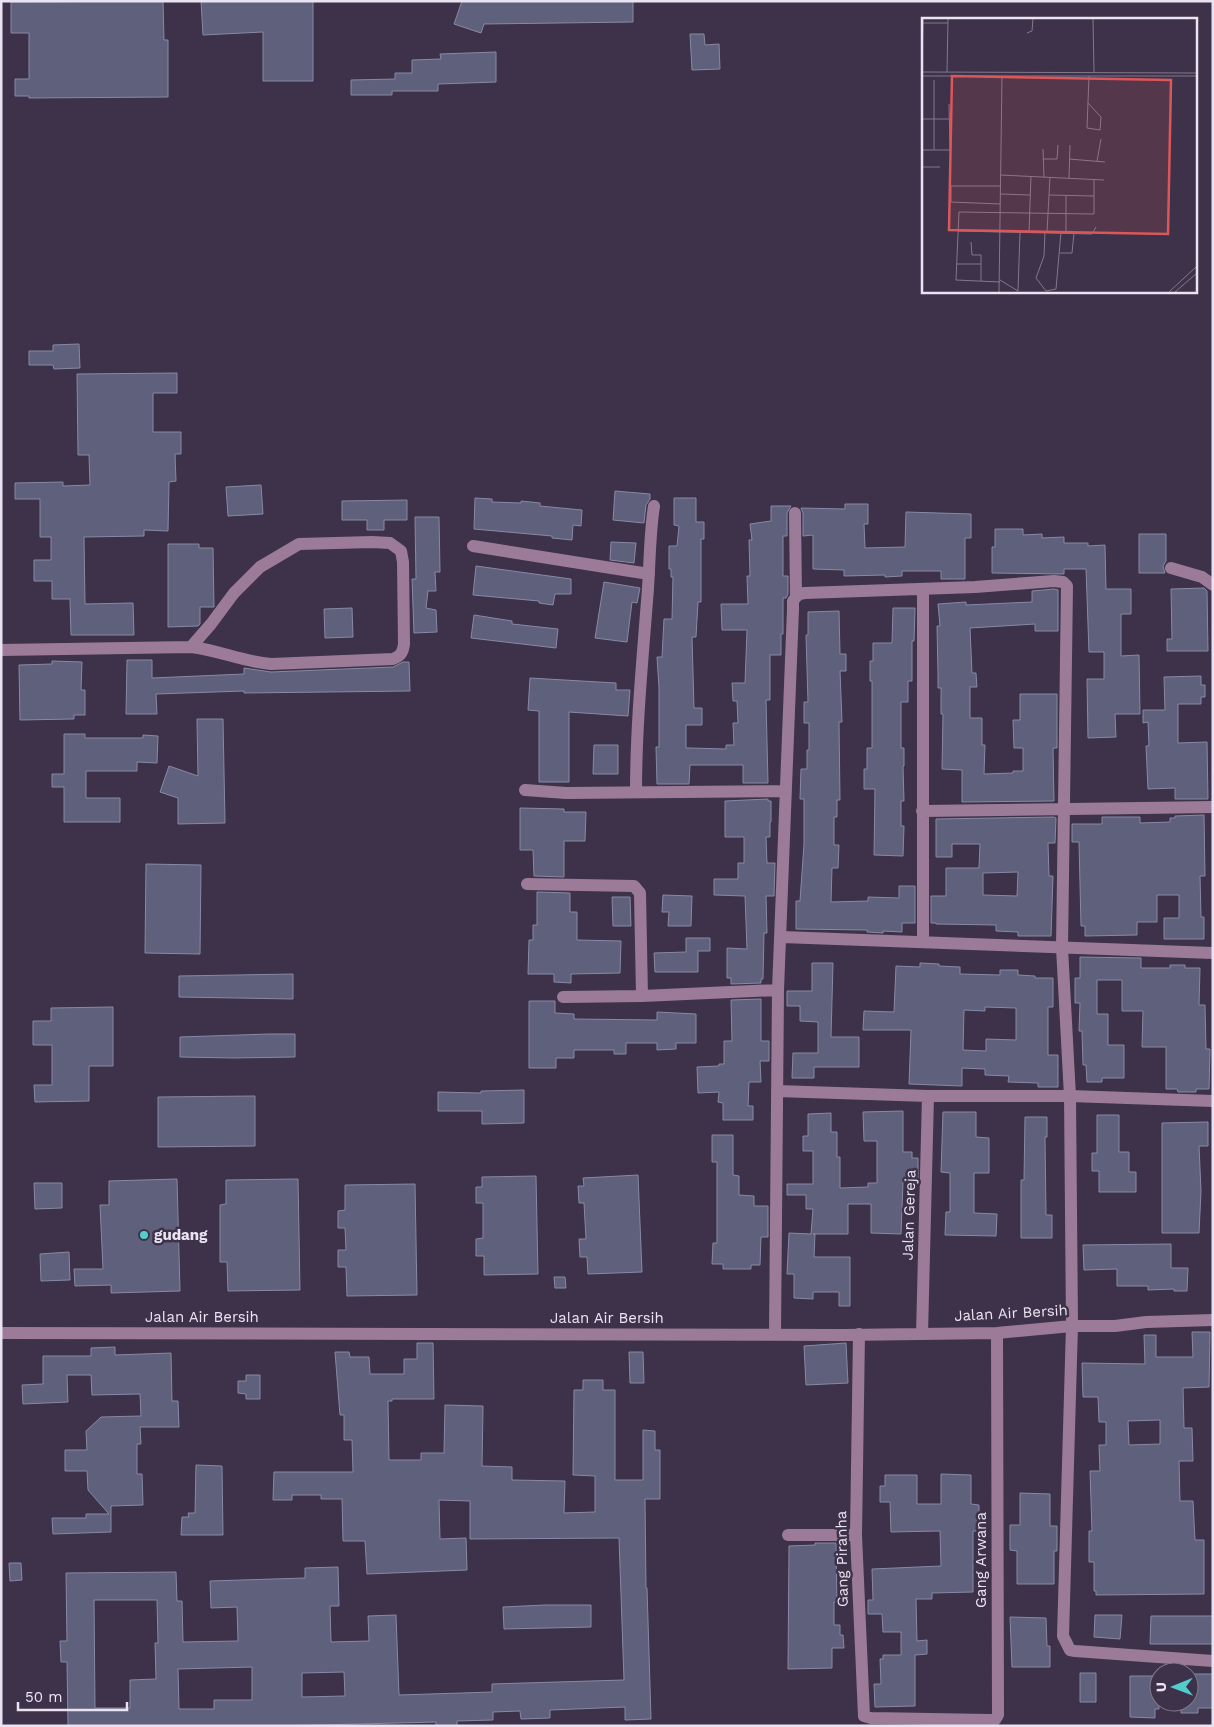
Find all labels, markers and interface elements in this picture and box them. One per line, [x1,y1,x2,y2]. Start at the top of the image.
inset map [922,18,1196,292]
street label: Jalan Gereja [898,1169,920,1261]
place label: gudang [154,1226,208,1244]
marker: gudang [138,1229,150,1241]
street label: Jalan Air Bersih [954,1301,1068,1325]
street label: Jalan Air Bersih [145,1308,259,1326]
street label: Jalan Air Bersih [550,1309,664,1327]
street label: Gang Piranha [832,1510,852,1607]
street label: Gang Arwana [972,1512,990,1608]
north arrow [1149,1662,1199,1712]
scale bar [18,1680,126,1712]
text: U [1153,1682,1169,1692]
text: 50 m [25,1688,62,1706]

